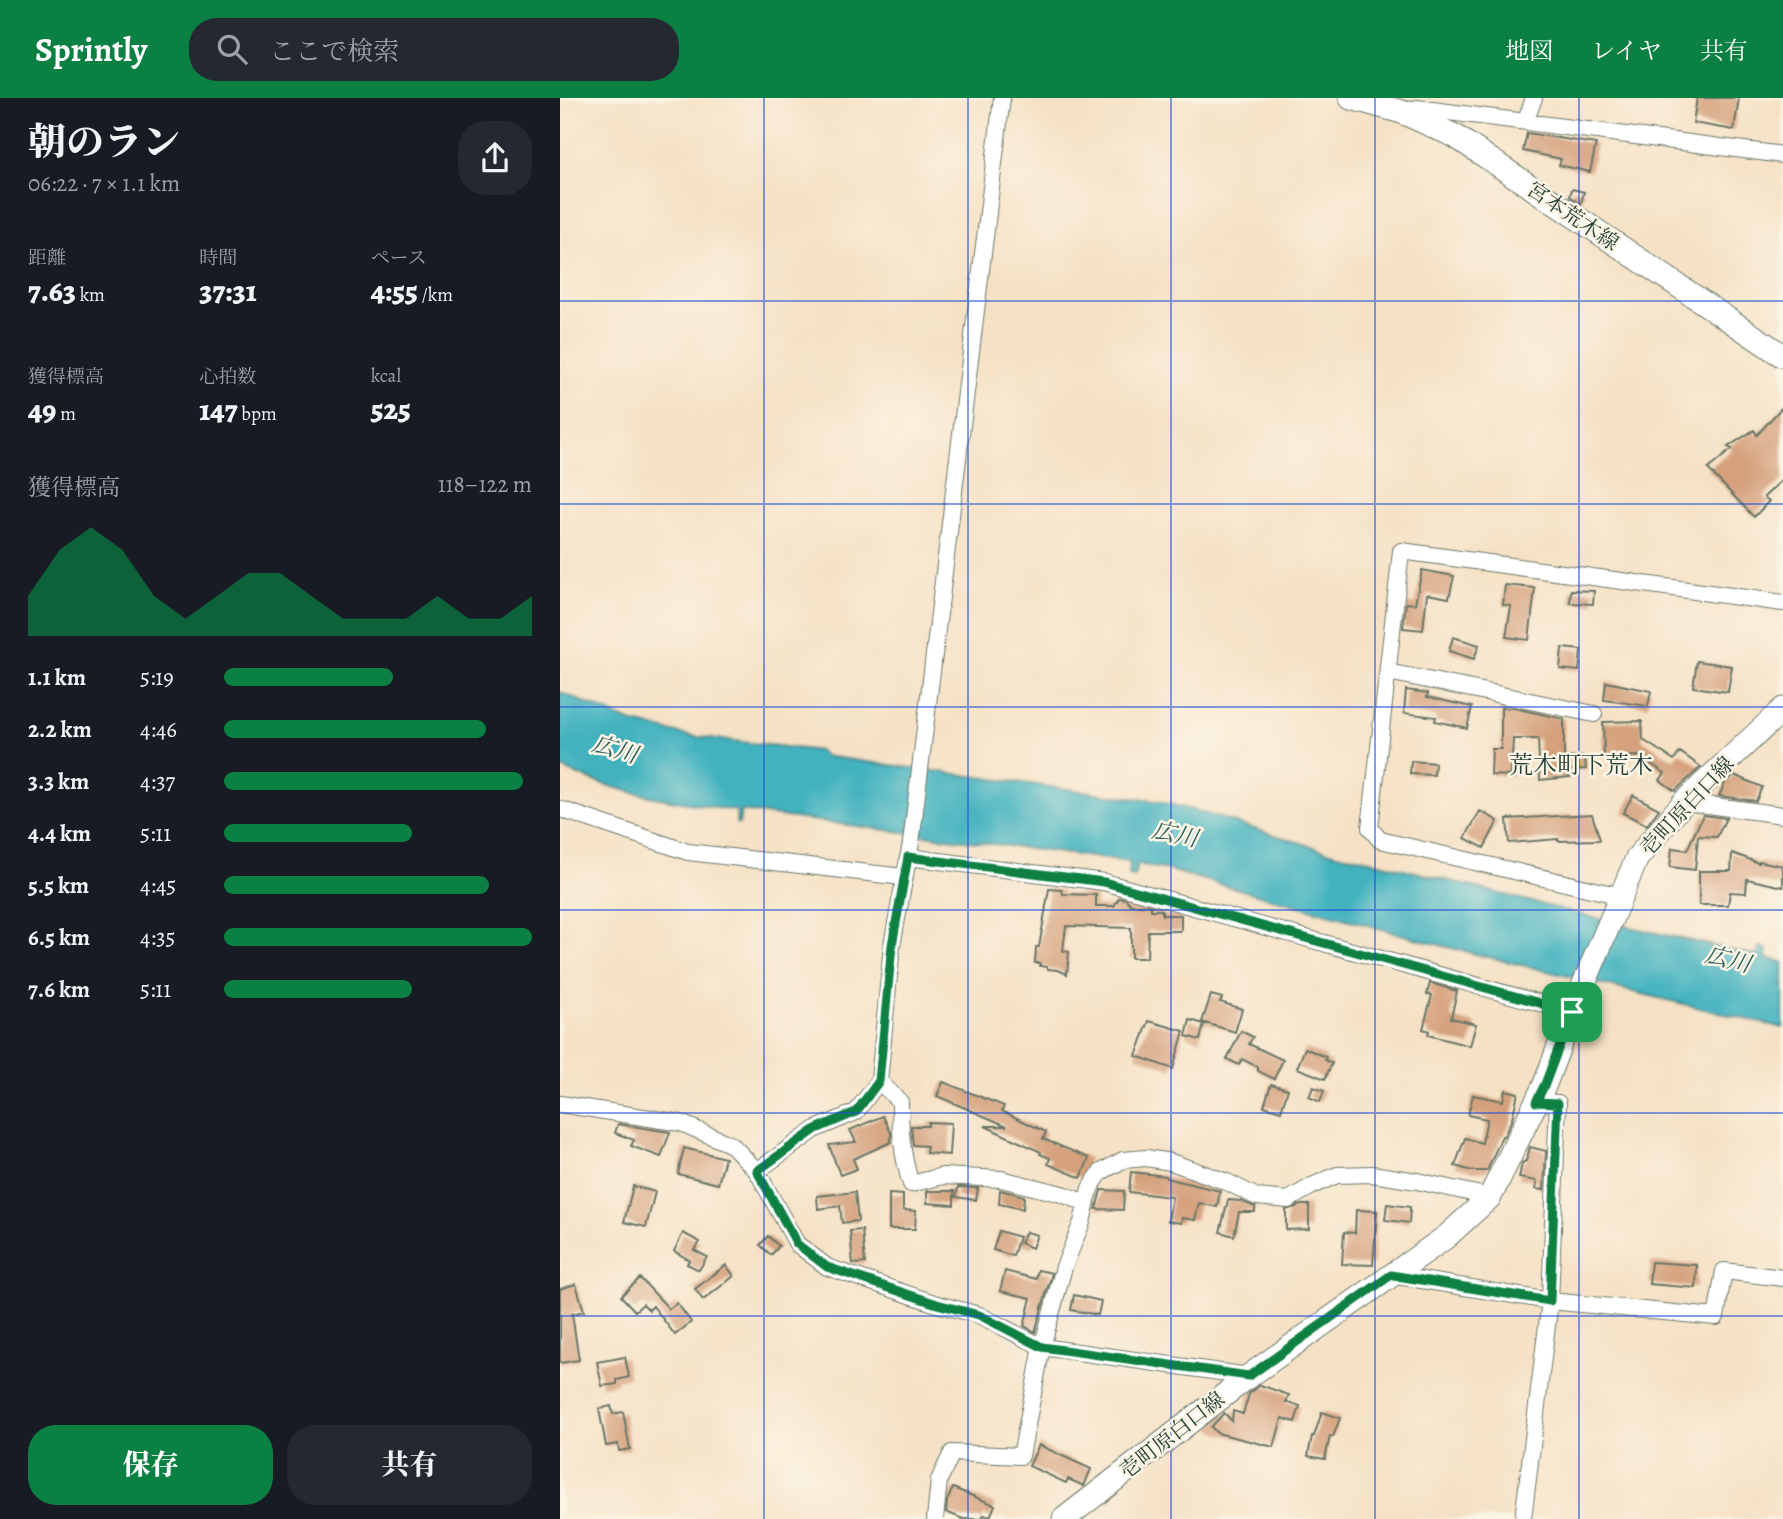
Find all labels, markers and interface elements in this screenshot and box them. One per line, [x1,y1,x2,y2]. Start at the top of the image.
search box [189,18,679,81]
text: Sprintly [35,27,147,72]
icon: search [213,30,251,68]
text: ここで検索 [269,34,399,69]
text: 地図 [1505,35,1553,67]
text: レイヤ [1591,35,1662,67]
text: 共有 [1700,35,1748,67]
text: 朝のラン [28,116,180,168]
button: share [458,121,532,195]
text: 06:22 · 7 × 1.1 km [28,168,180,199]
street label: 宮本荒木線 [1522,175,1624,257]
text: 距離 [28,245,66,271]
text: 時間 [199,245,237,271]
text: ペース [371,245,427,271]
text: 7.63 [28,271,76,311]
text: 37:31 [199,271,257,311]
text: 4:55 [371,271,418,311]
text: km [76,282,105,308]
text: /km [418,282,453,308]
text: kcal [371,363,401,389]
text: 獲得標高 [28,364,104,390]
text: 心拍数 [199,364,256,390]
text: 525 [371,389,411,429]
text: 49 [28,390,56,430]
text: 147 [199,390,238,430]
text: m [56,401,76,427]
text: bpm [238,401,277,427]
text: 118–122 m [438,469,532,500]
text: 獲得標高 [28,472,120,503]
text: 1.1 km [28,662,86,693]
text: 5:19 [140,662,174,693]
text: 2.2 km [28,714,92,745]
text: 4:46 [140,714,177,745]
water label: 広川 [588,728,644,772]
district label: 荒木町下荒木 [1509,749,1653,781]
street label: 壱町原白口線 [1634,750,1740,862]
text: 3.3 km [28,766,89,797]
text: 4:37 [140,766,175,797]
water label: 広川 [1149,815,1204,855]
text: 4.4 km [28,818,91,849]
text: 5:11 [140,818,171,849]
text: 5.5 km [28,870,89,901]
text: 4:45 [140,870,176,901]
text: 6.5 km [28,922,90,953]
text: 4:35 [140,922,175,953]
water label: 広川 [1702,939,1757,981]
text: 7.6 km [28,974,90,1005]
text: 5:11 [140,974,171,1005]
pin [1542,982,1602,1042]
icon: arrive [1553,993,1591,1031]
street label: 壱町原白口線 [1114,1385,1230,1485]
button: 保存 [28,1425,273,1505]
button: 共有 [287,1425,532,1505]

